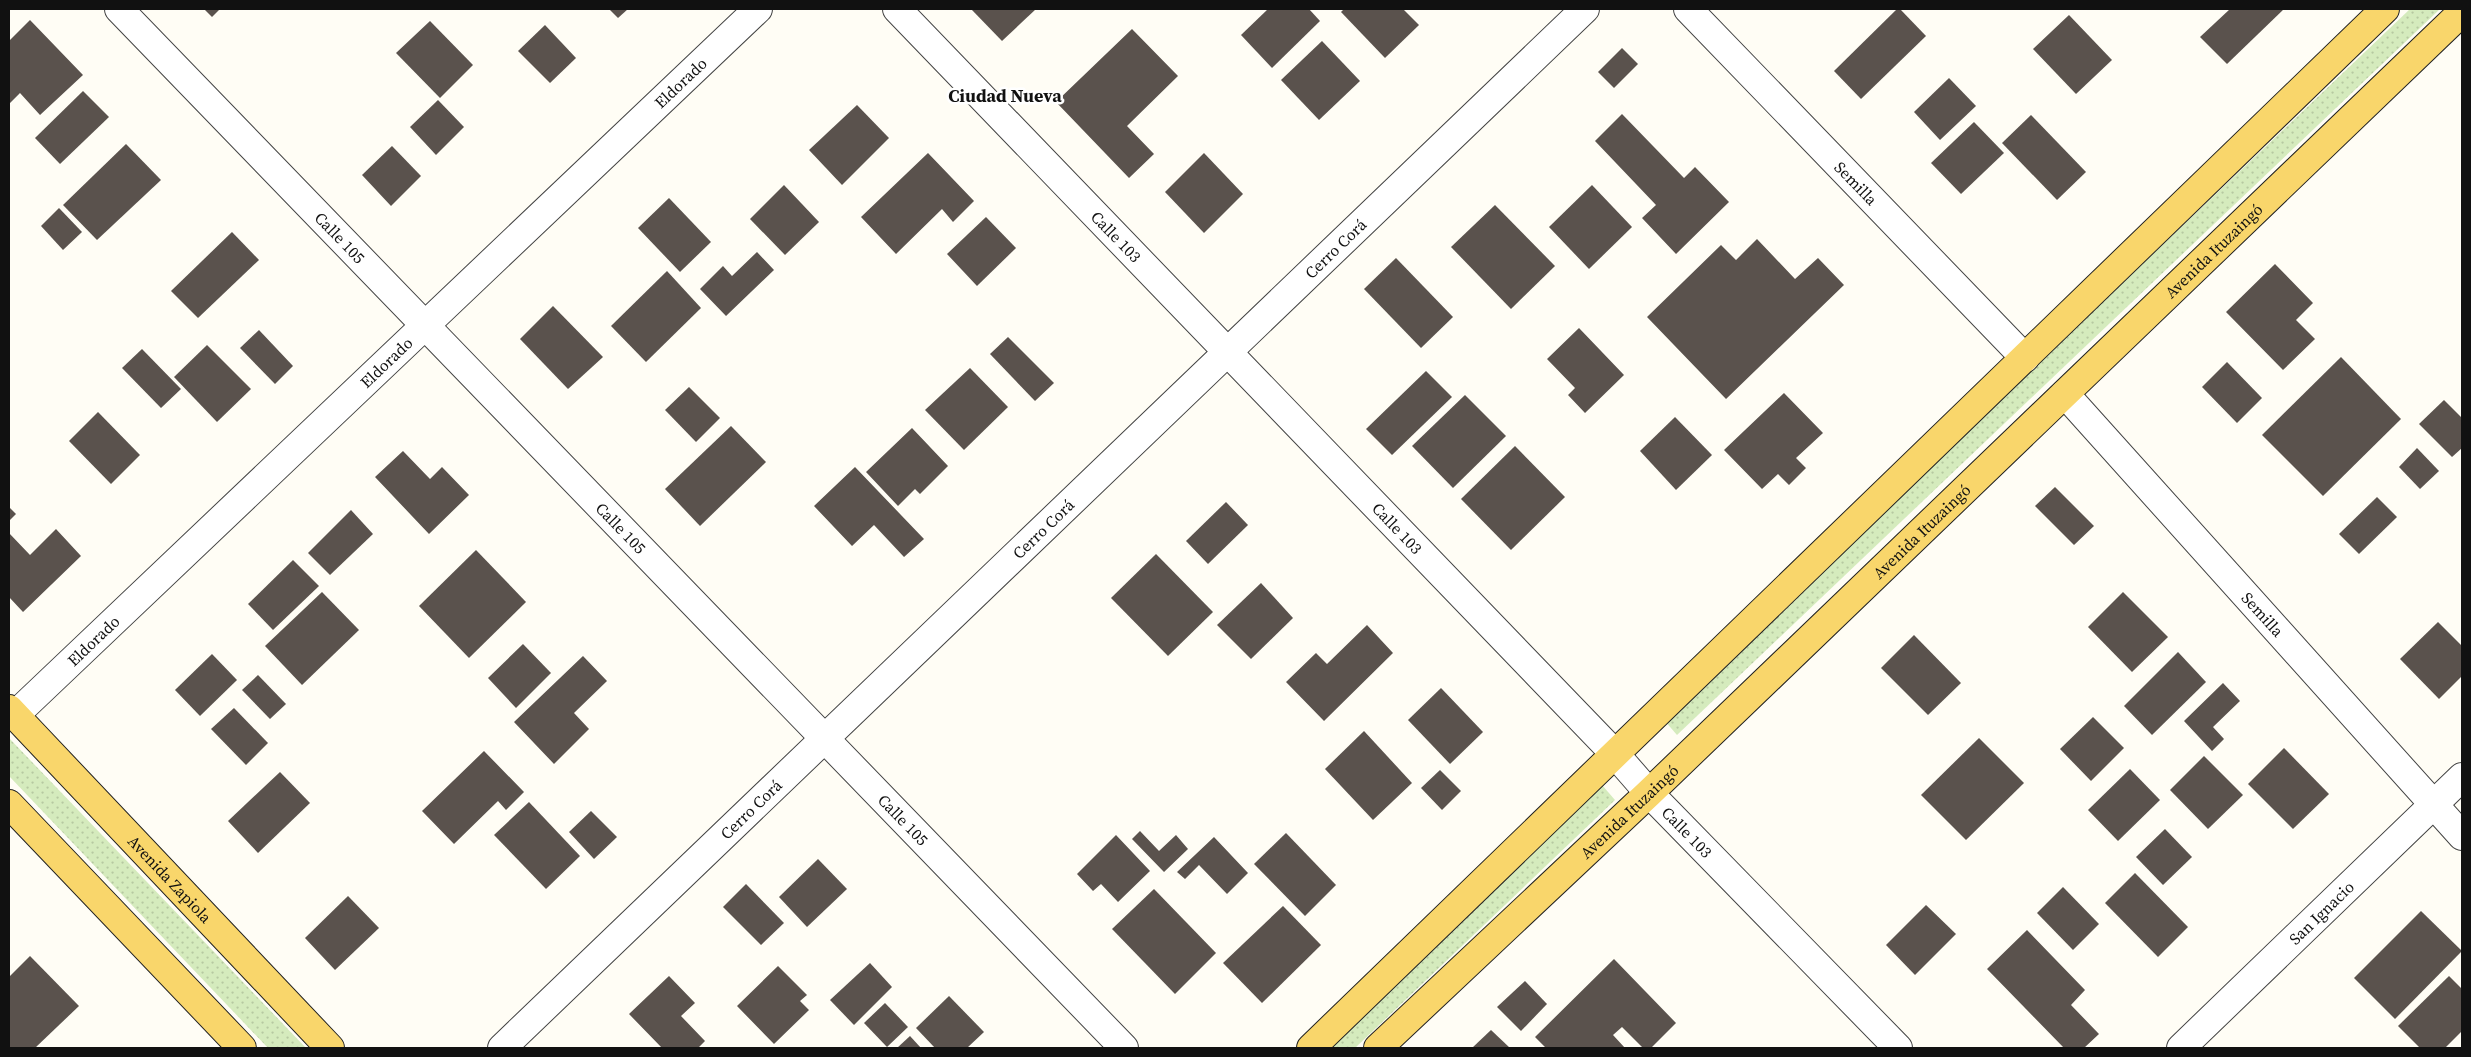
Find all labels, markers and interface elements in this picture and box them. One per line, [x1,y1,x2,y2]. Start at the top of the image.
street label: Eldorado [649,52,712,113]
district label: Ciudad Nueva [948,83,1062,108]
street label: Semilla [1830,156,1883,210]
street label: Avenida Ituzaingó [2160,198,2268,303]
street label: Calle 103 [1086,206,1146,267]
street label: Calle 105 [310,207,370,268]
street label: Cerro Corá [1300,213,1372,283]
street label: Eldorado [355,332,417,393]
street label: Avenida Ituzaingó [1868,479,1975,584]
street label: Cerro Corá [1008,493,1080,564]
street label: Calle 105 [591,497,651,559]
street label: Calle 103 [1367,498,1427,559]
street label: Semilla [2237,587,2289,642]
street label: Eldorado [62,610,125,671]
street label: Avenida Ituzaingó [1575,759,1683,863]
street label: Cerro Corá [715,774,787,844]
street label: Calle 105 [873,789,933,850]
street label: Calle 103 [1657,802,1717,863]
street label: Avenida Zapiola [123,830,217,928]
street label: San Ignacio [2284,876,2359,949]

